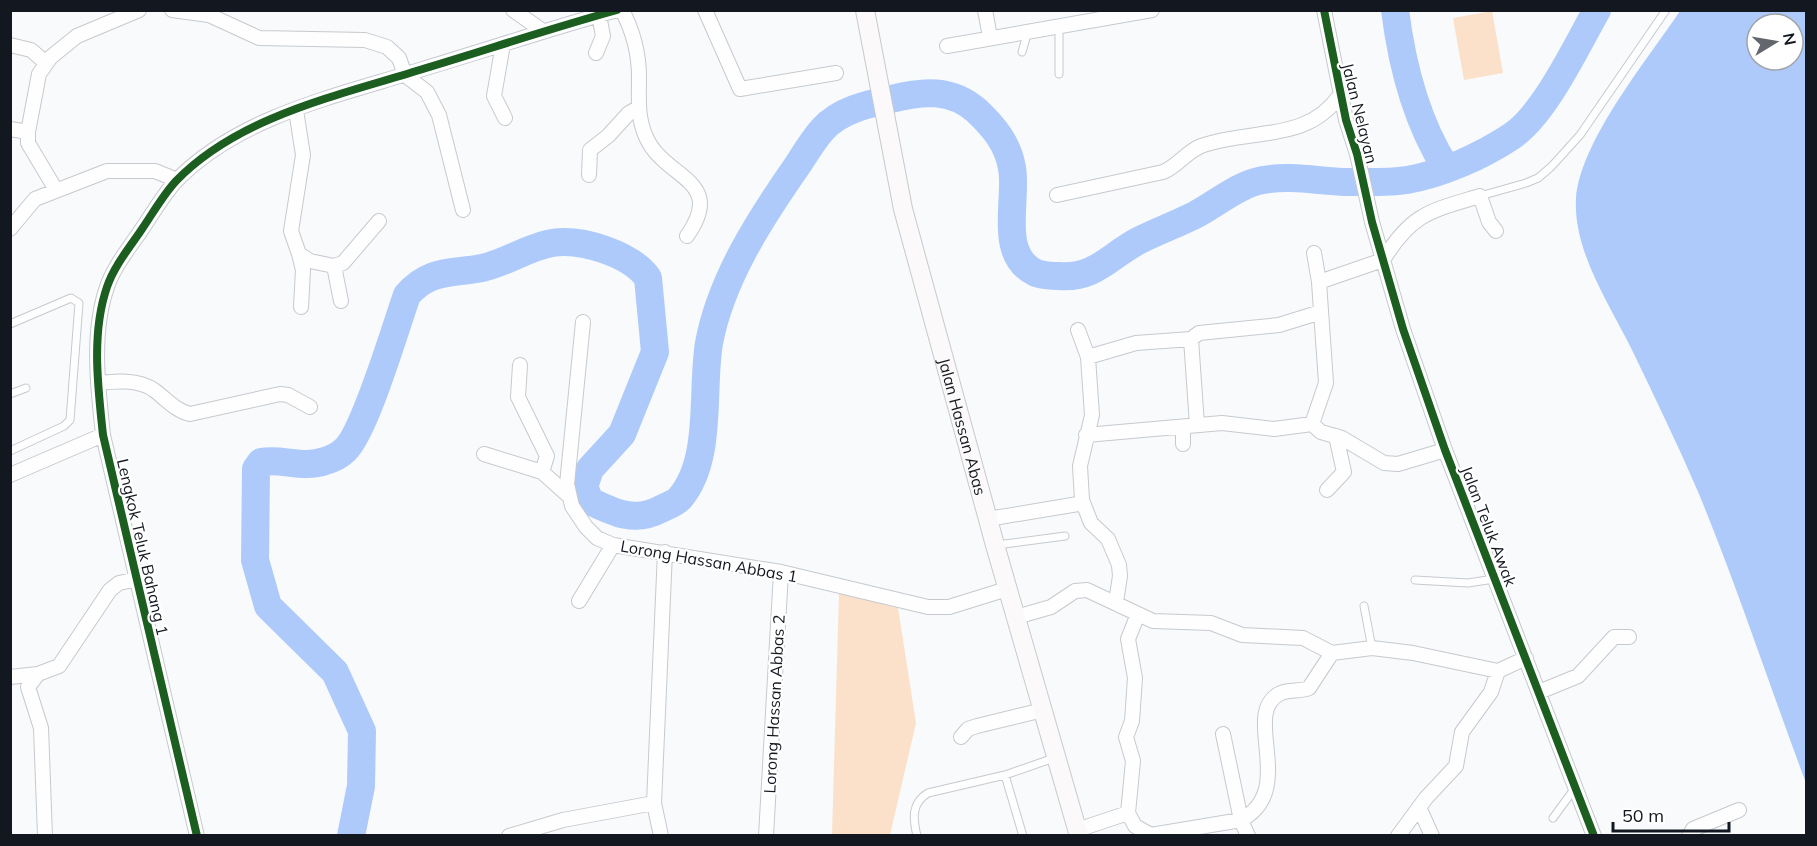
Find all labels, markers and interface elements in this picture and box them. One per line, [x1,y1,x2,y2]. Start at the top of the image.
north arrow [1745,12,1805,72]
text: N [1779,31,1801,47]
street label: Jalan Nelayan [1338,61,1382,165]
street label: Jalan Hassan Abas [934,355,991,497]
street label: Lengkok Teluk Bahang 1 [113,457,173,637]
street label: Jalan Teluk Awak [1457,463,1521,590]
street label: Lorong Hassan Abbas 1 [619,536,799,586]
street label: Lorong Hassan Abbas 2 [759,614,789,794]
scale bar [1613,795,1728,833]
text: 50 m [1622,804,1664,827]

